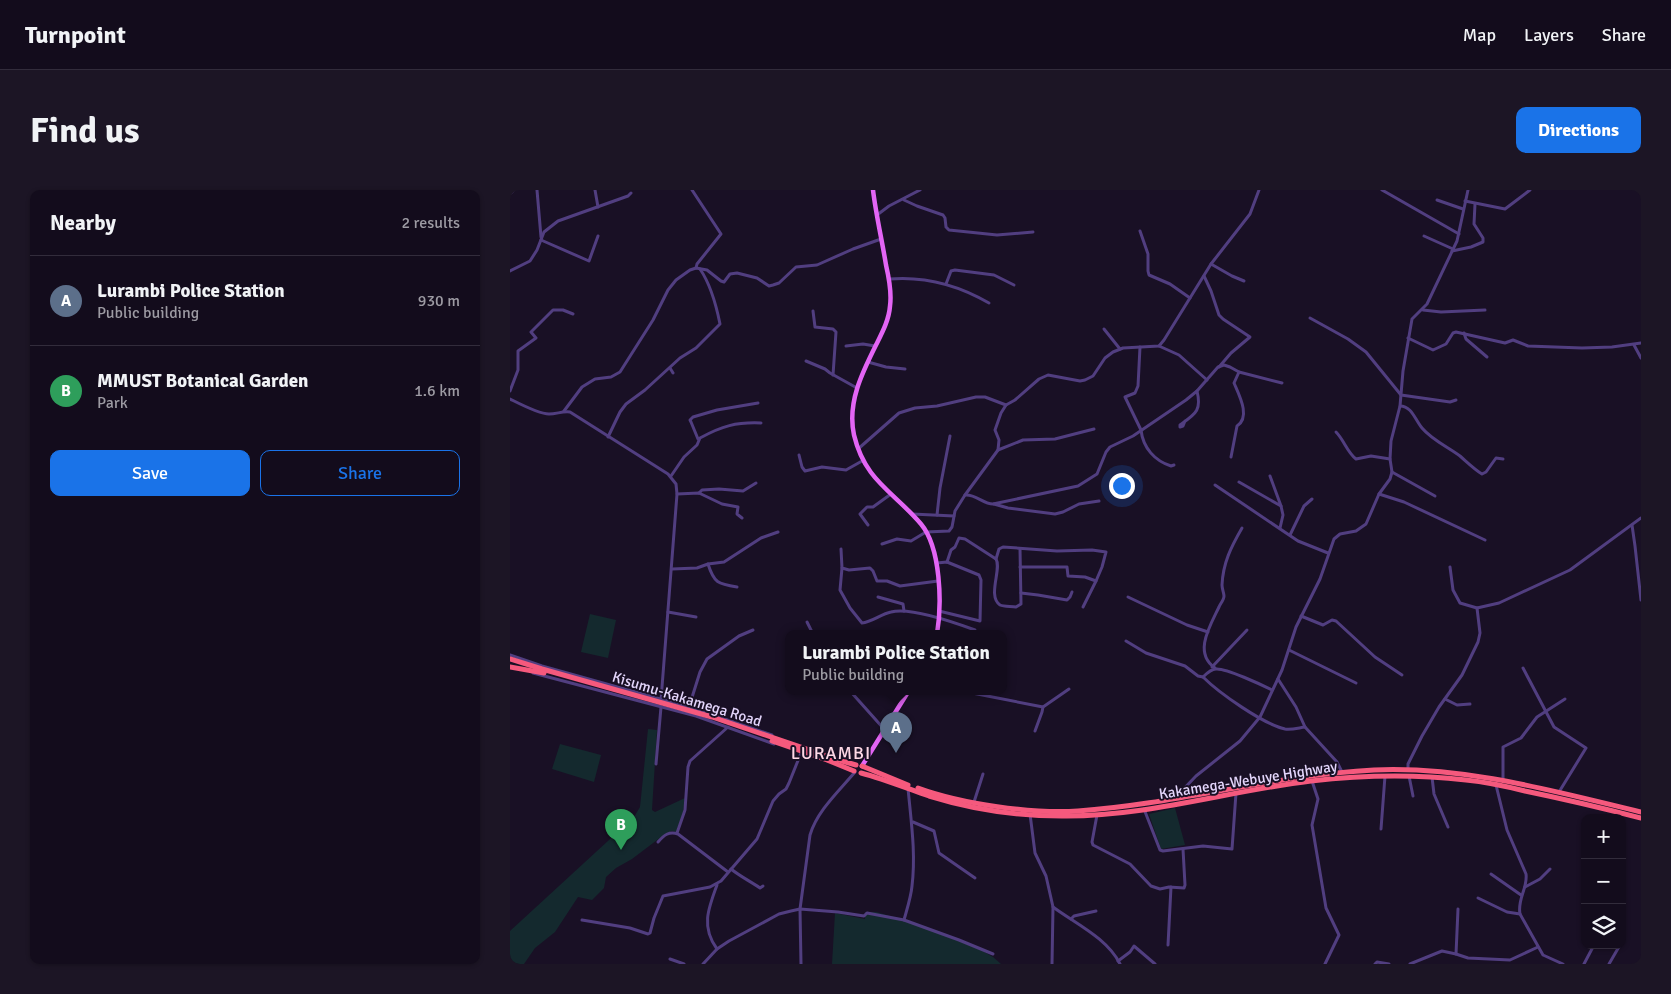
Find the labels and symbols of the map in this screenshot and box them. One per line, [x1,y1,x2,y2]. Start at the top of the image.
your location [1109,473,1135,499]
street label: Kisumu-Kakamega Road [610,668,764,730]
pin: A [880,712,912,753]
district label: LURAMBI [791,742,871,764]
street label: Kakamega-Webuye Highway [1157,757,1339,803]
pin: B [605,809,637,850]

